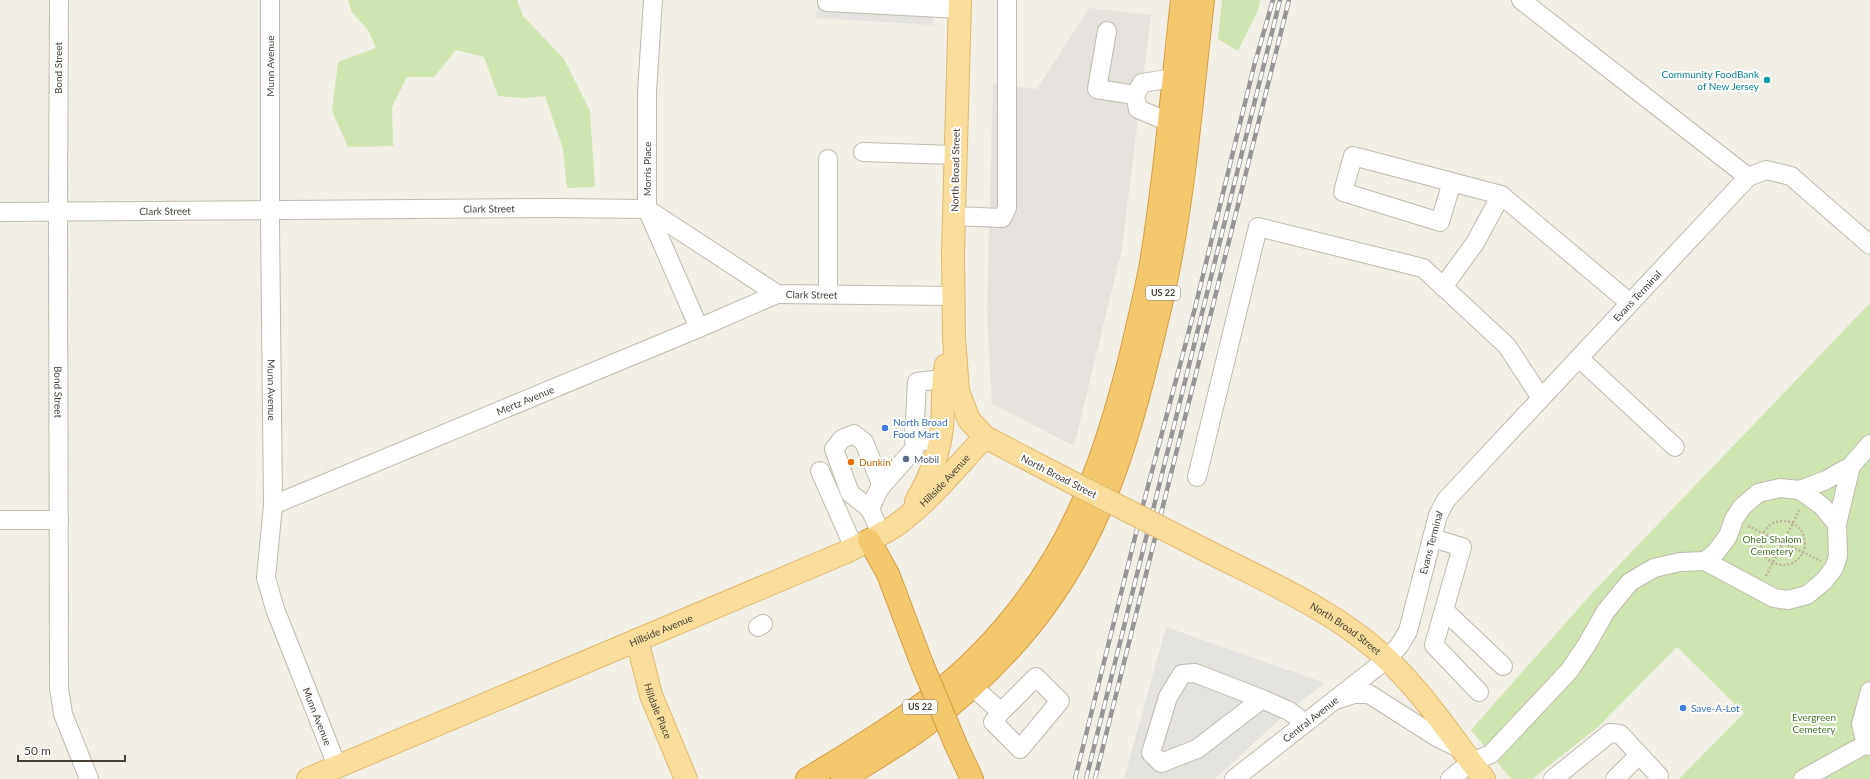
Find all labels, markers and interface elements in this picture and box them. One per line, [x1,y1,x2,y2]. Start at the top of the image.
street label: Munn Avenue [264,35,276,97]
street label: Bond Street [52,42,64,94]
place label: Community FoodBank of New Jersey [1662,68,1760,92]
marker: Community FoodBank of New Jersey [1762,75,1772,85]
street label: North Broad Street [948,128,962,212]
street label: Morris Place [641,142,653,196]
street label: Clark Street [463,202,515,215]
street label: Clark Street [139,205,191,217]
street label: Evans Terminal [1610,268,1664,324]
road number: US 22 [1146,286,1180,300]
street label: Clark Street [786,288,838,301]
street label: Munn Avenue [265,359,278,421]
street label: Bond Street [52,366,64,419]
street label: Mertz Avenue [494,383,556,418]
place label: North Broad Food Mart [893,416,948,440]
marker: North Broad Food Mart [880,423,890,433]
street label: Hillside Avenue [917,451,972,509]
street label: North Broad Street [1019,452,1099,500]
place label: Mobil [914,453,939,465]
marker: Mobil [901,454,911,464]
place label: Dunkin' [859,456,893,468]
marker: Dunkin' [846,457,856,467]
street label: Evans Terminal [1417,509,1445,576]
park label: Oheb Shalom Cemetery [1742,533,1802,557]
street label: North Broad Street [1308,599,1384,657]
street label: Hillside Avenue [627,611,694,649]
street label: Hilldale Place [642,682,674,740]
street label: Munn Avenue [301,686,334,747]
street label: Central Avenue [1280,694,1340,745]
road number: US 22 [903,700,937,714]
place label: Save-A-Lot [1691,702,1740,714]
marker: Save-A-Lot [1678,703,1688,713]
park label: Evergreen Cemetery [1792,711,1836,735]
scale bar [18,737,125,763]
text: 50 m [24,743,51,758]

